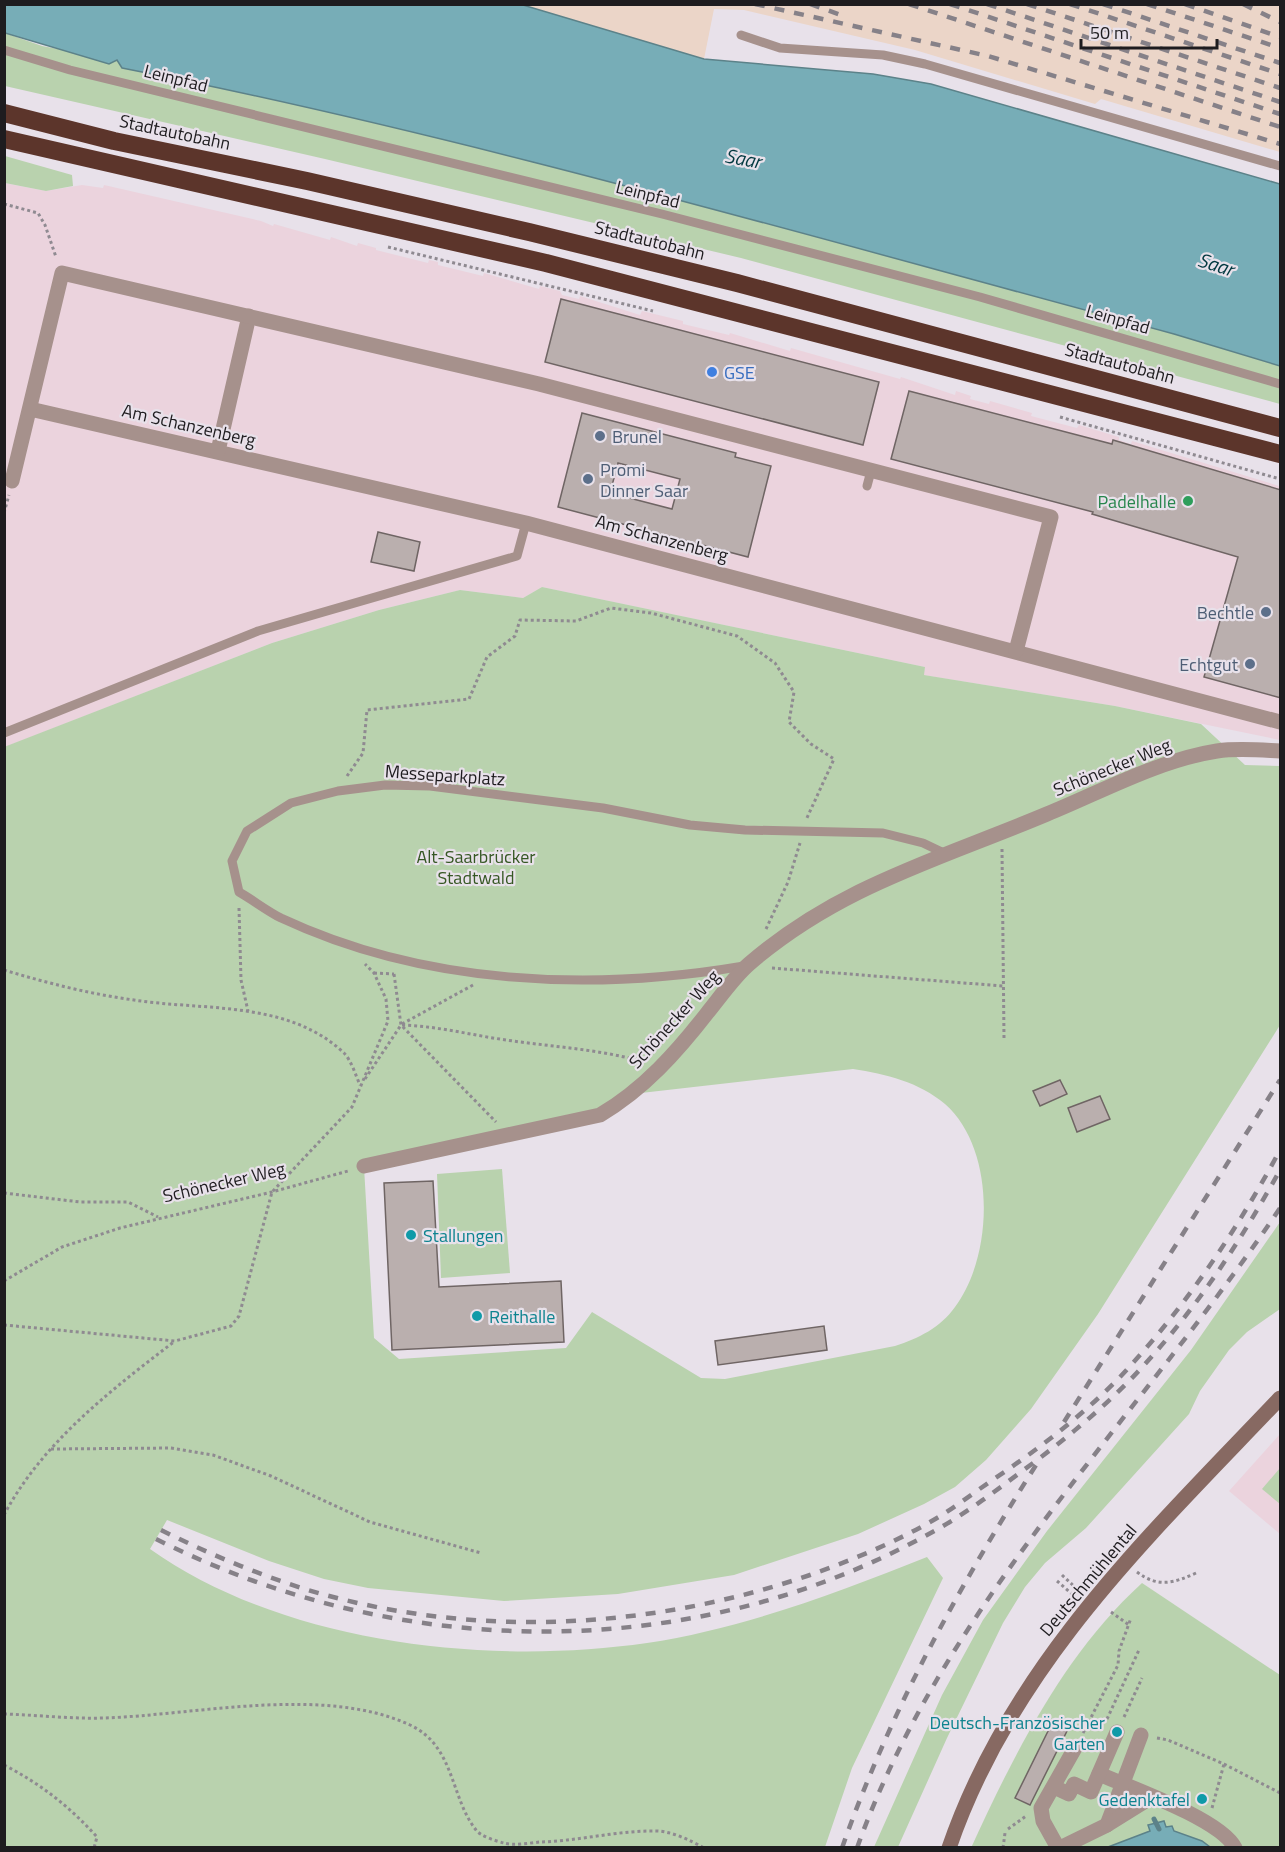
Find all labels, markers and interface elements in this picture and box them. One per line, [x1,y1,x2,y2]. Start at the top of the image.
scale bar [1081,12,1218,50]
text: 50 m [1090,19,1129,46]
street label: Leinpfad [141,57,211,99]
street label: Stadtautobahn [117,107,233,157]
water label: Saar [722,140,766,177]
street label: Leinpfad [613,173,683,215]
street label: Stadtautobahn [592,213,708,267]
water label: Saar [1194,244,1240,285]
street label: Leinpfad [1083,297,1153,341]
street label: Stadtautobahn [1062,335,1178,391]
place label: GSE [724,359,755,386]
marker: GSE [705,365,719,379]
street label: Am Schanzenberg [119,396,259,454]
place label: Brunel [612,423,662,450]
marker: Brunel [593,429,607,443]
place label: Promi Dinner Saar [600,456,688,504]
marker: Promi Dinner Saar [581,472,595,486]
place label: Padelhalle [1098,488,1176,515]
marker: Padelhalle [1181,494,1195,508]
street label: Am Schanzenberg [593,507,731,569]
place label: Bechtle [1197,599,1254,626]
marker: Bechtle [1259,605,1273,619]
place label: Echtgut [1179,651,1239,678]
marker: Echtgut [1243,657,1257,671]
street label: Schönecker Weg [1049,731,1175,803]
street label: Messeparkplatz [384,757,506,793]
park label: Alt-Saarbrücker Stadtwald [416,843,536,891]
street label: Schönecker Weg [622,964,726,1074]
street label: Schönecker Weg [160,1155,288,1209]
place label: Stallungen [423,1222,503,1249]
marker: Stallungen [404,1228,418,1242]
place label: Reithalle [489,1303,555,1330]
marker: Reithalle [470,1309,484,1323]
street label: Deutschmühlental [1033,1518,1143,1642]
place label: Deutsch-Französischer Garten [930,1709,1105,1757]
marker: Deutsch-Französischer Garten [1110,1725,1124,1739]
place label: Gedenktafel [1099,1786,1190,1813]
marker: Gedenktafel [1195,1792,1209,1806]

